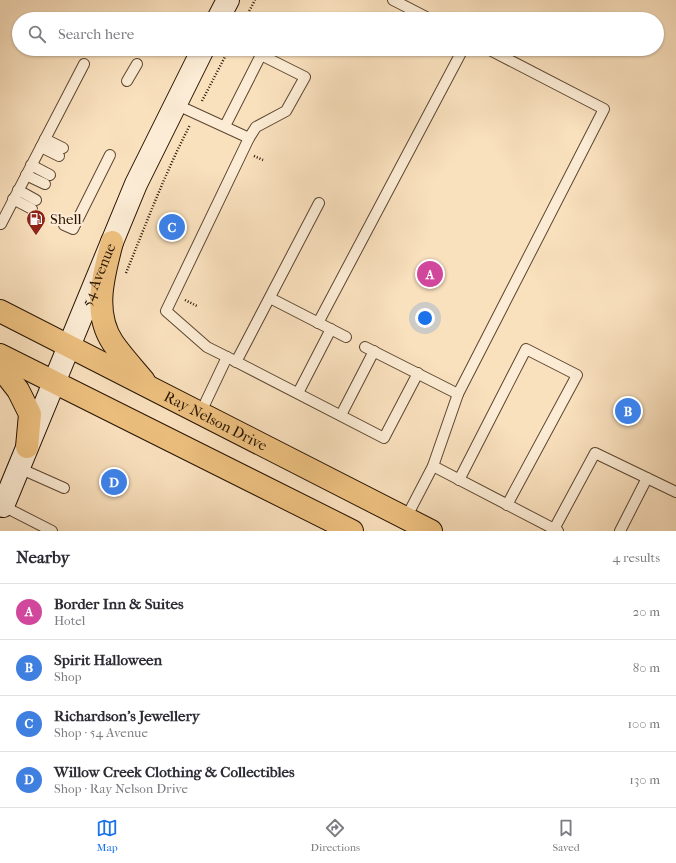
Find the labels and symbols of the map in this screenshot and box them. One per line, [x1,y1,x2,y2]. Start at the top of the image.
fuel station icon: Shell [25,208,47,236]
place label: Shell [50,210,82,228]
pin: C [159,212,185,242]
street label: 54 Avenue [77,240,120,309]
pin: A [417,259,443,289]
your location [415,308,435,328]
street label: Ray Nelson Drive [161,387,271,455]
pin: B [615,396,641,426]
pin: D [101,467,127,497]

